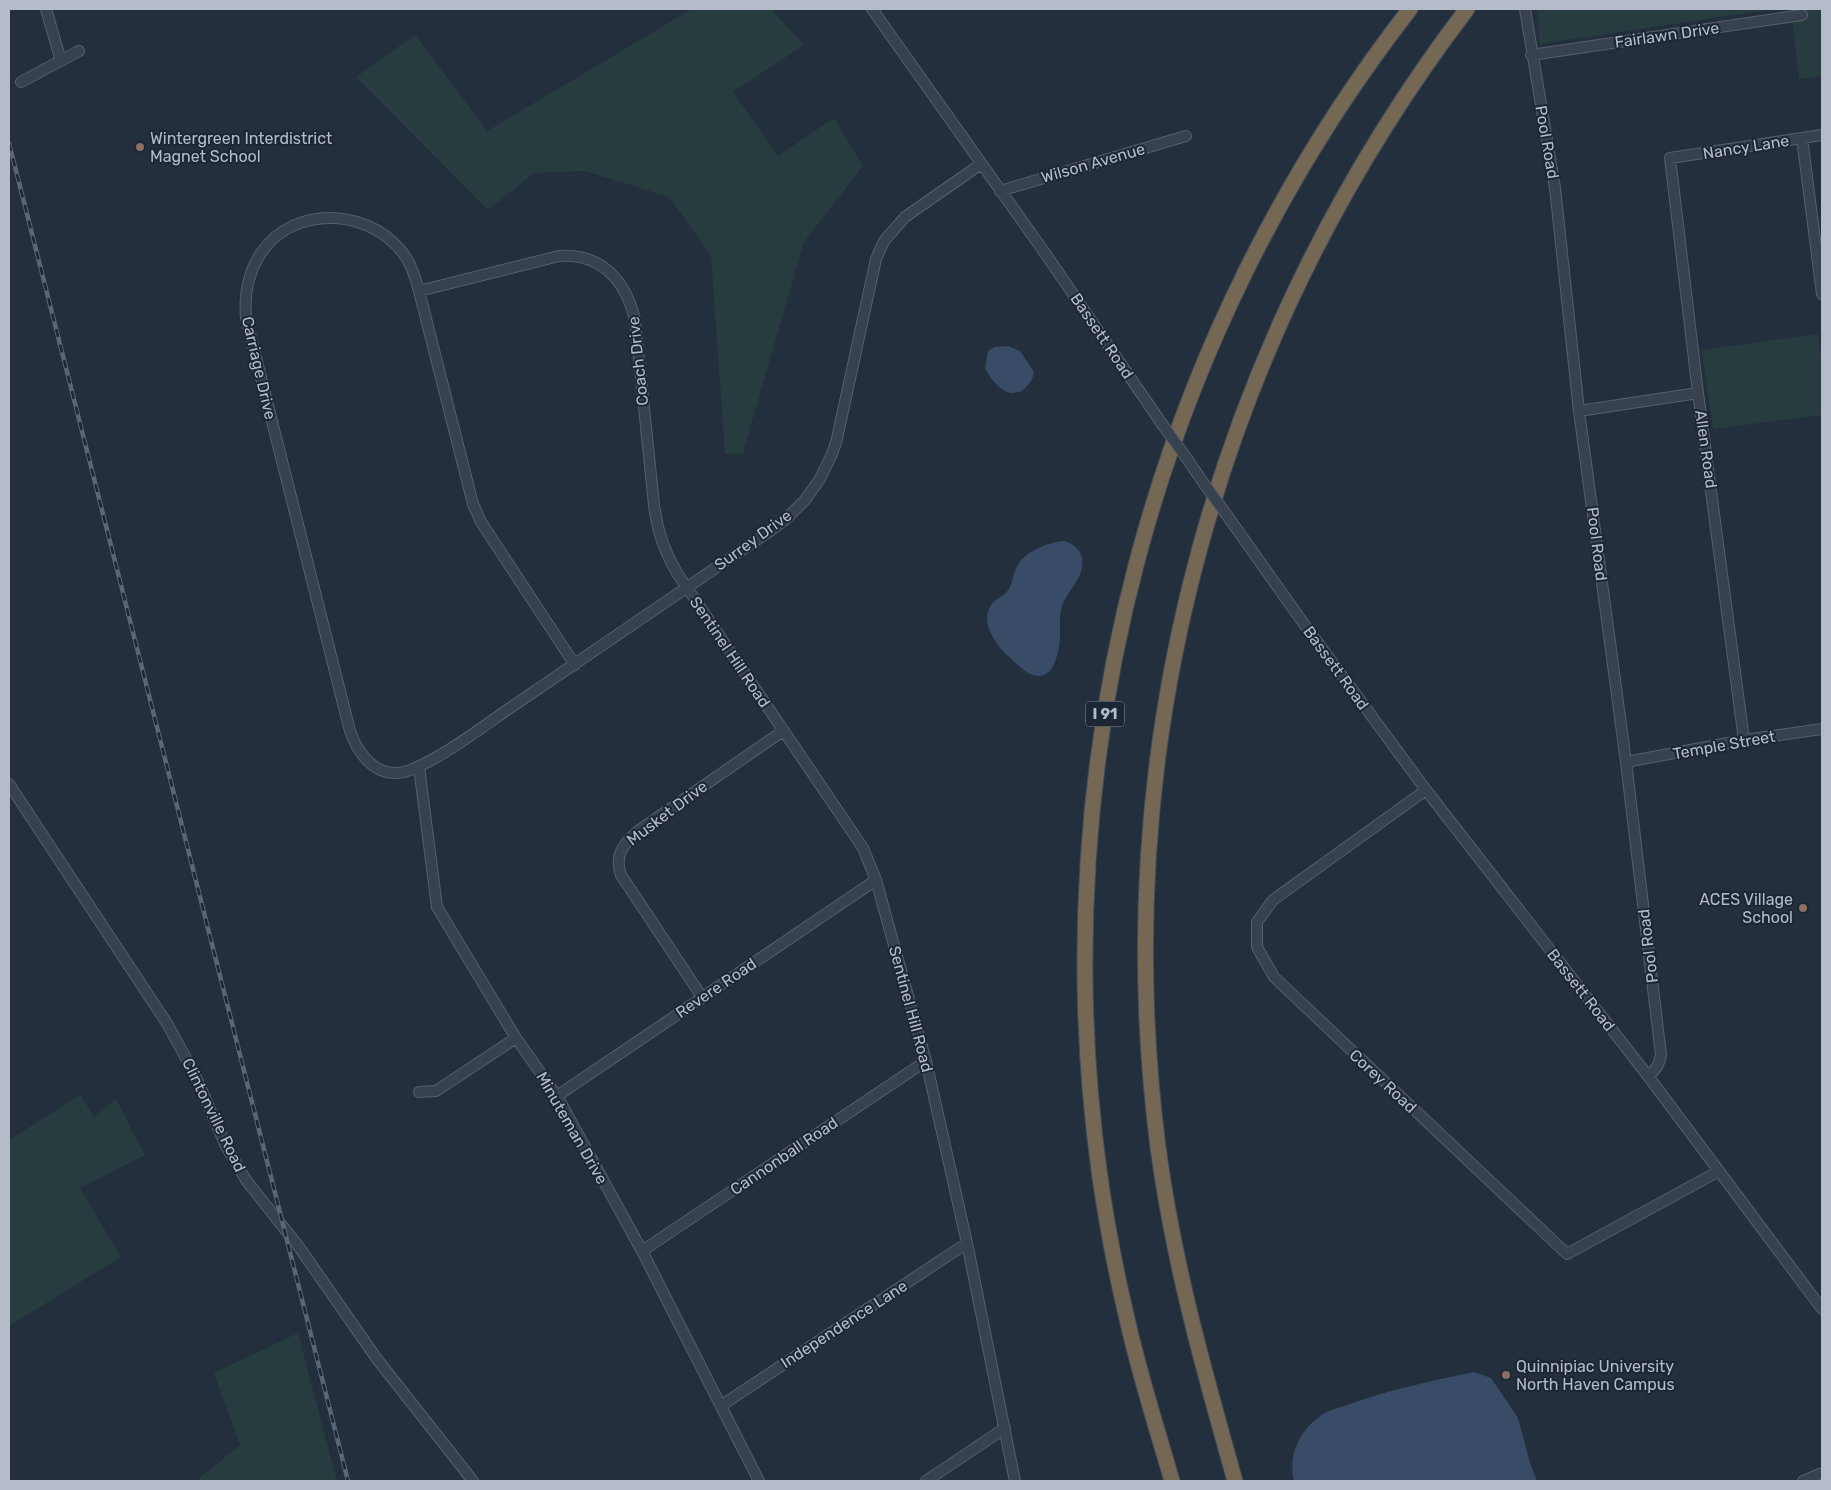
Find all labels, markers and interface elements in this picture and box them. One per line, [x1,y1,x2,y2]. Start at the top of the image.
street label: Fairlawn Drive [1614,18,1720,52]
street label: Pool Road [1531,104,1563,180]
place label: Wintergreen Interdistrict Magnet School [150,129,332,166]
street label: Nancy Lane [1702,131,1791,163]
street label: Wilson Avenue [1039,139,1147,187]
marker: Wintergreen Interdistrict Magnet School [134,141,146,153]
street label: Bassett Road [1066,290,1138,382]
street label: Carriage Drive [238,315,280,421]
street label: Coach Drive [624,315,652,407]
street label: Allen Road [1691,409,1721,489]
street label: Surrey Drive [711,506,795,574]
street label: Pool Road [1583,506,1611,582]
street label: Sentinel Hill Road [686,593,774,711]
street label: Bassett Road [1299,622,1373,714]
road number: I 91 [1086,702,1124,726]
street label: Temple Street [1671,727,1777,763]
street label: Musket Drive [623,777,711,849]
place label: ACES Village School [1699,890,1793,927]
marker: ACES Village School [1797,902,1809,914]
street label: Pool Road [1634,908,1662,984]
street label: Sentinel Hill Road [885,944,937,1074]
street label: Bassett Road [1543,945,1619,1035]
street label: Revere Road [672,954,760,1022]
street label: Corey Road [1346,1045,1420,1117]
street label: Clintonville Road [178,1055,250,1175]
street label: Minuteman Drive [532,1069,612,1187]
street label: Cannonball Road [727,1113,841,1199]
street label: Independence Lane [777,1276,911,1372]
place label: Quinnipiac University North Haven Campus [1516,1357,1675,1394]
marker: Quinnipiac University North Haven Campus [1500,1369,1512,1381]

